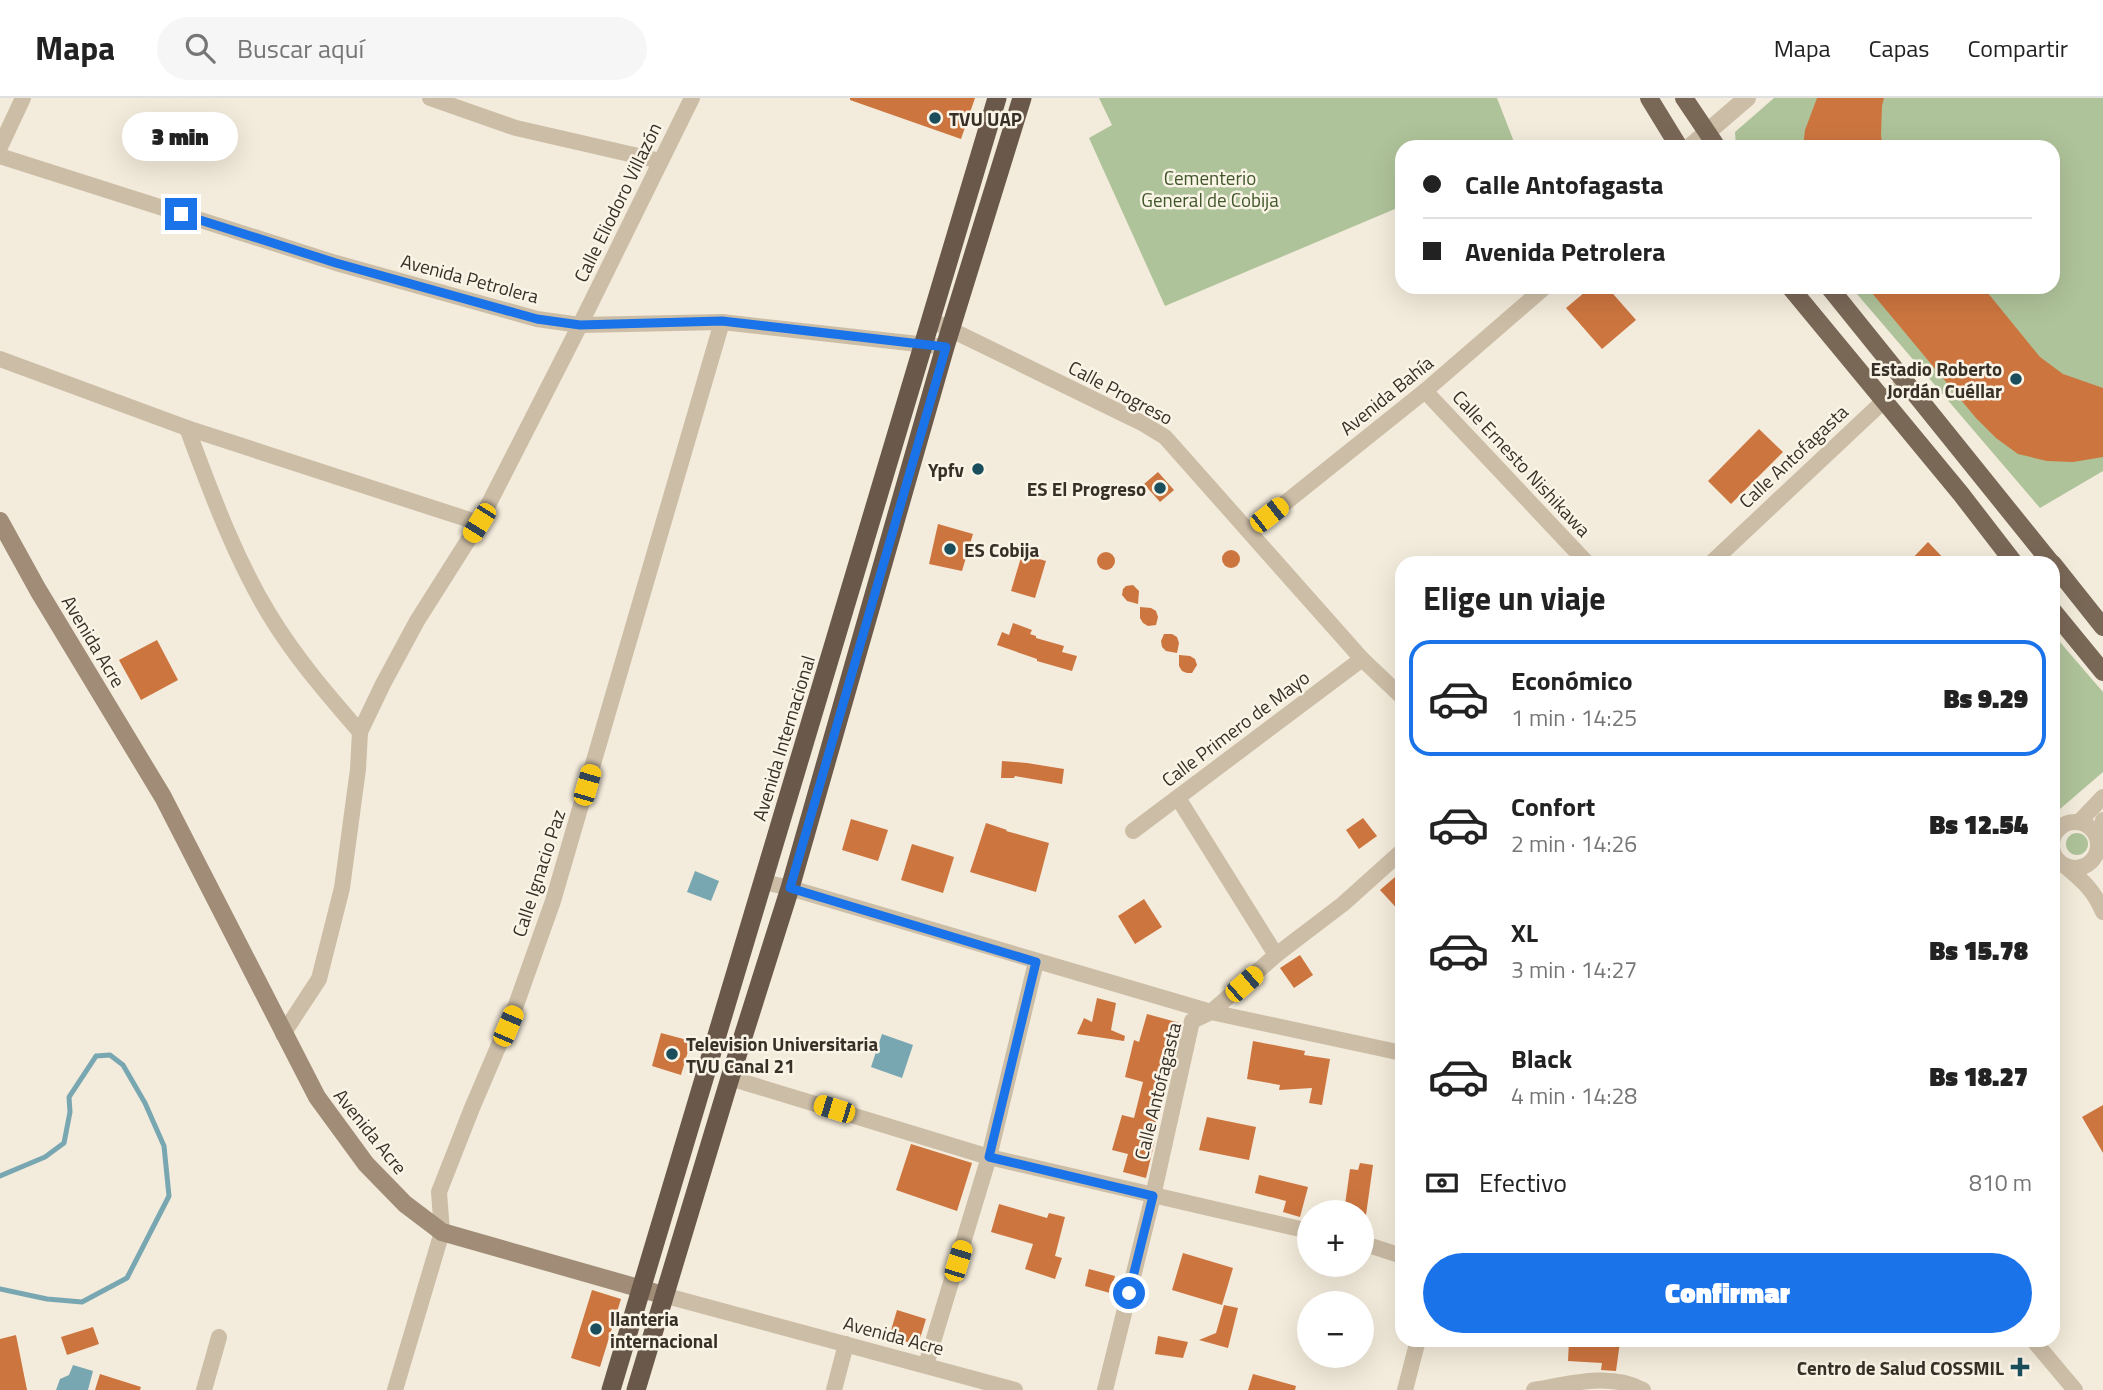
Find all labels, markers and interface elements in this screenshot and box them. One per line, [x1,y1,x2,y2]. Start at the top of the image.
search box [157,17,647,80]
text: Mapa [35,23,115,73]
icon: search [181,29,219,67]
text: Buscar aquí [237,29,364,68]
text: Mapa [1774,30,1831,66]
text: Capas [1869,30,1929,66]
text: Compartir [1967,30,2068,66]
place label: TVU UAP [949,104,1022,133]
marker: TVU UAP [927,110,943,126]
callout: 3 min [123,113,239,162]
street label: Calle Eliodoro Villazón [566,117,668,287]
text: 3 min [151,119,209,154]
park label: Cementerio General de Cobija [1141,163,1279,214]
text: Calle Antofagasta [1465,165,1664,204]
route end [165,198,197,230]
text: Avenida Petrolera [1465,232,1665,271]
street label: Avenida Petrolera [398,246,543,310]
street label: Avenida Bahía [1333,348,1439,442]
street label: Calle Progreso [1064,352,1178,432]
place label: Estadio Roberto Jordán Cuéllar [1870,354,2002,405]
marker: Estadio Roberto Jordán Cuéllar [2008,371,2024,387]
street label: Calle Ernesto Nishikawa [1446,383,1598,543]
street label: Calle Antofagasta [1732,397,1855,515]
place label: Ypfv [928,455,965,484]
marker: Ypfv [970,461,986,477]
place label: ES El Progreso [1027,474,1146,503]
marker: ES El Progreso [1152,480,1168,496]
car [1246,494,1293,536]
car [459,500,500,546]
place label: ES Cobija [964,535,1039,564]
marker: ES Cobija [942,541,958,557]
text: Elige un viaje [1423,574,1606,622]
street label: Avenida Acre [55,589,133,693]
street label: Avenida Internacional [744,652,822,824]
text: Económico [1511,661,1633,700]
street label: Calle Primero de Mayo [1155,663,1315,793]
icon: car [1427,667,1490,730]
text: Bs 9.29 [1944,679,2028,718]
text: 1 min · 14:25 [1511,700,1637,735]
car [572,762,603,808]
text: Confort [1511,787,1595,826]
icon: car [1427,793,1490,856]
text: Bs 12.54 [1929,805,2028,844]
street label: Calle Ignacio Paz [504,806,572,940]
text: 2 min · 14:26 [1511,826,1637,861]
text: XL [1511,913,1538,952]
icon: car [1427,919,1490,982]
text: Bs 15.78 [1929,931,2028,970]
text: 3 min · 14:27 [1511,952,1637,987]
car [1222,962,1267,1006]
car [491,1003,526,1049]
street label: Calle Antofagasta [1126,1019,1188,1163]
place label: Television Universitaria TVU Canal 21 [686,1029,878,1080]
text: Black [1511,1039,1572,1078]
icon: car [1427,1045,1490,1108]
marker: Television Universitaria TVU Canal 21 [664,1046,680,1062]
text: Bs 18.27 [1929,1057,2028,1096]
text: 4 min · 14:28 [1511,1078,1637,1113]
street label: Avenida Acre [327,1082,415,1180]
car [811,1093,858,1125]
text: Efectivo [1479,1163,1567,1202]
icon: cash [1423,1164,1461,1202]
text: 810 m [1969,1165,2032,1200]
map controls [1297,1200,1374,1368]
button: + [1297,1200,1374,1277]
car [942,1238,975,1284]
button: Confirmar [1423,1253,2032,1333]
route start [1113,1277,1145,1309]
button: − [1297,1291,1374,1368]
place label: llanteria internacional [610,1304,718,1355]
street label: Avenida Acre [840,1308,948,1362]
marker: llanteria internacional [588,1321,604,1337]
place label: Centro de Salud COSSMIL [1797,1353,2004,1382]
marker: Centro de Salud COSSMIL [2010,1357,2030,1377]

